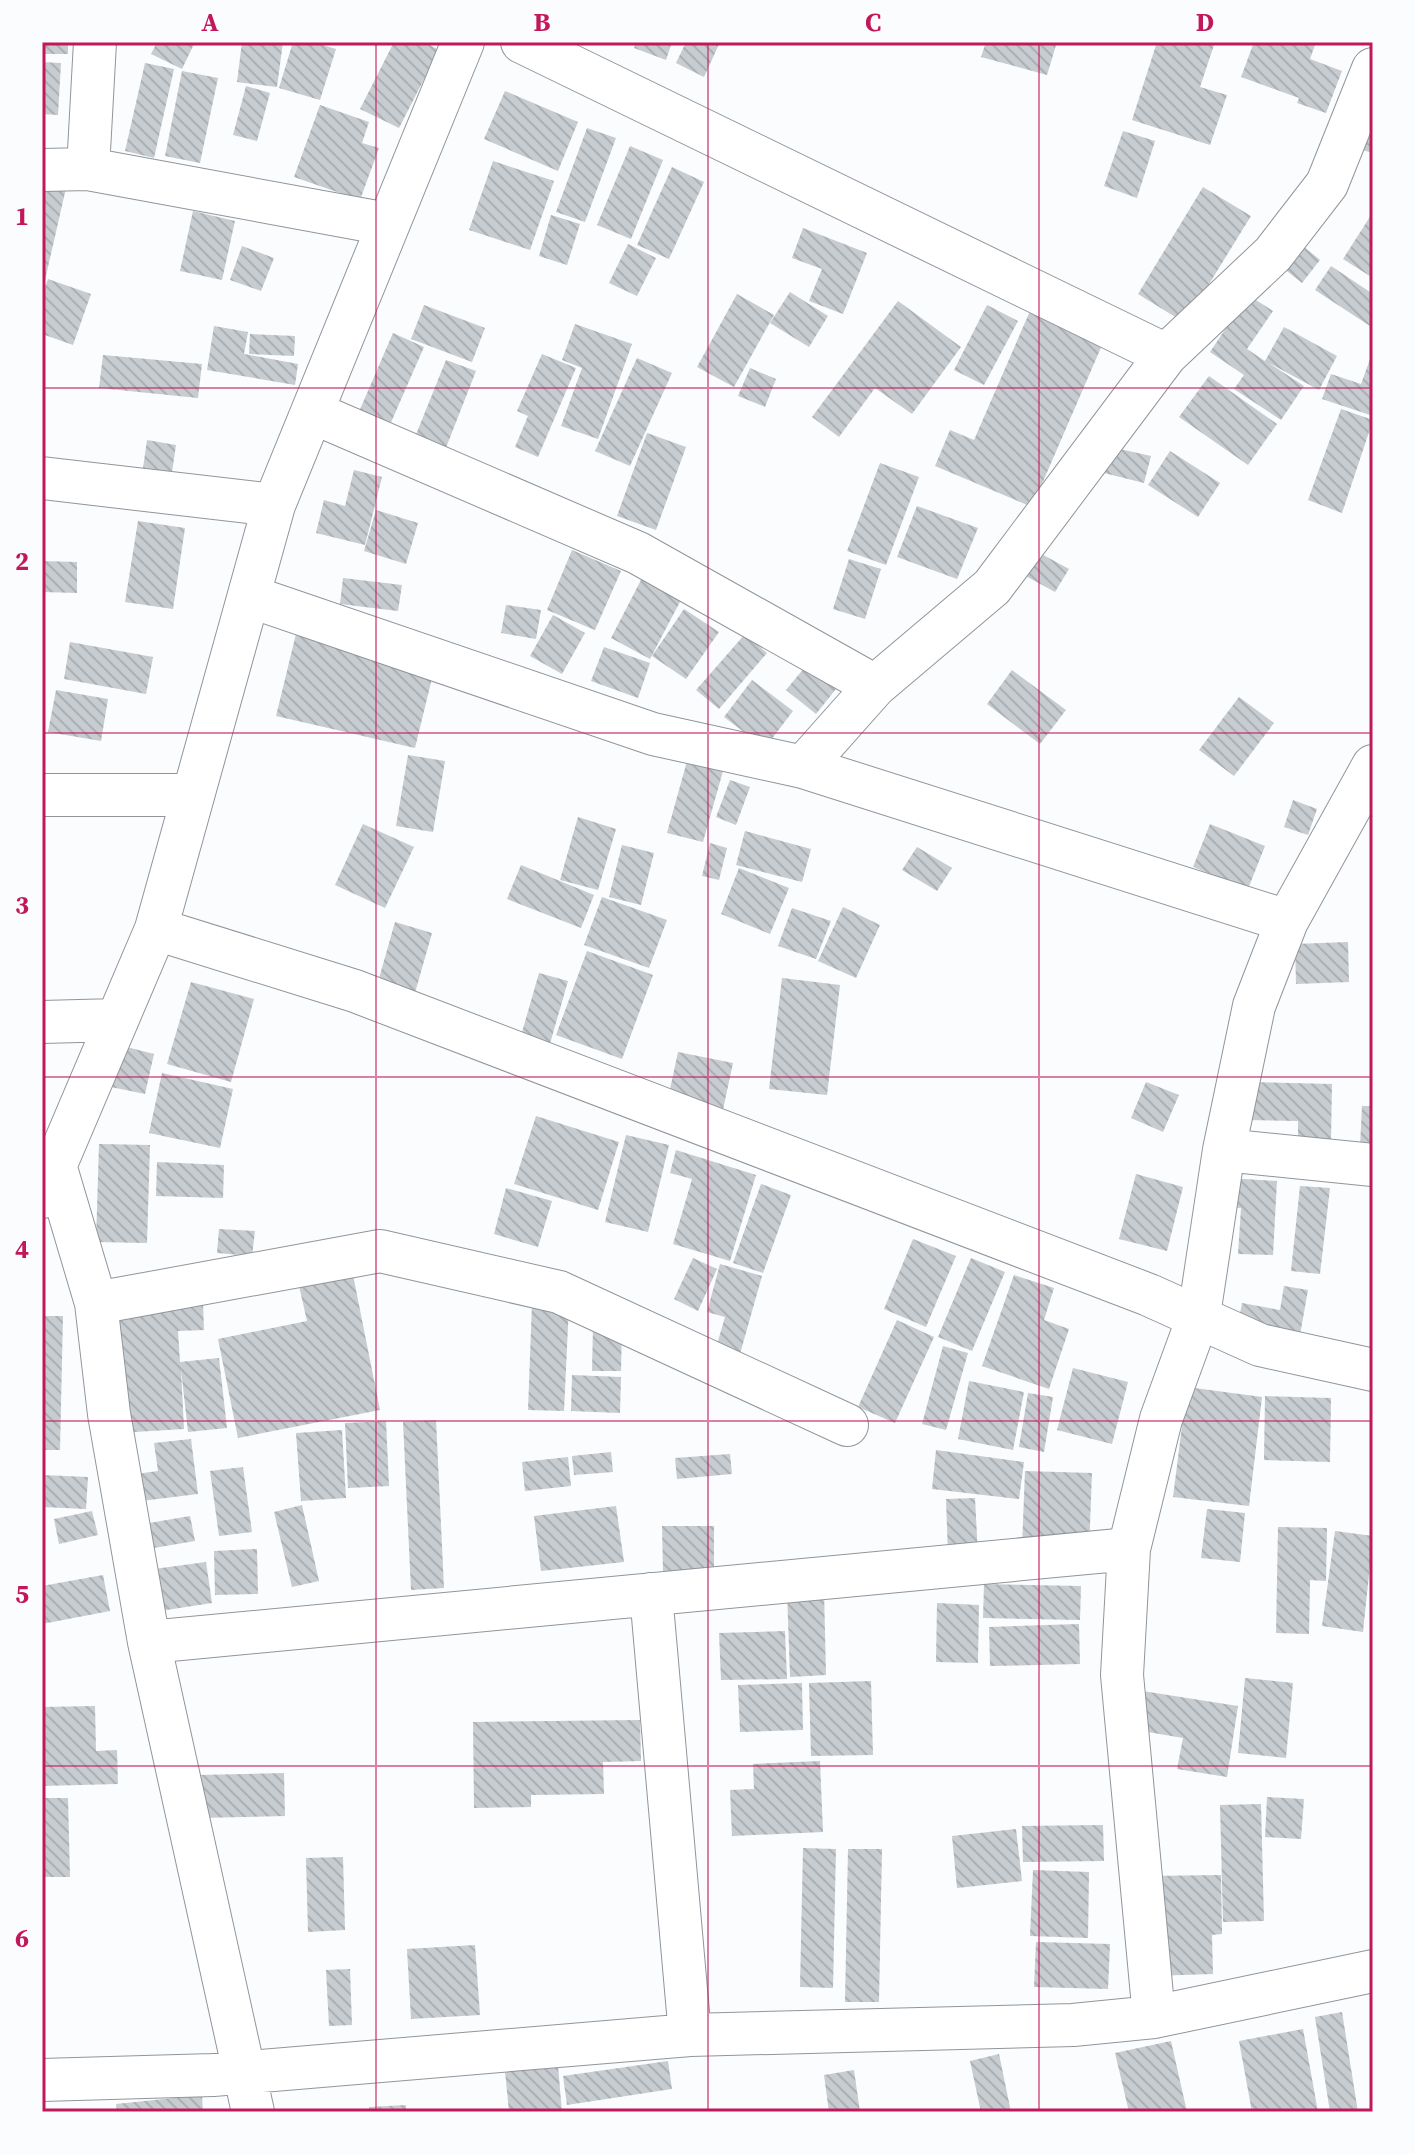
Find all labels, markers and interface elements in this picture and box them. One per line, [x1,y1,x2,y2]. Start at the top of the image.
text: A [201,4,219,40]
text: B [534,4,551,40]
text: C [865,4,881,40]
text: D [1196,4,1214,40]
text: 1 [15,198,29,234]
text: 2 [15,543,29,579]
text: 3 [15,887,29,923]
text: 4 [15,1231,29,1267]
text: 5 [15,1576,29,1612]
text: 6 [15,1920,29,1956]

